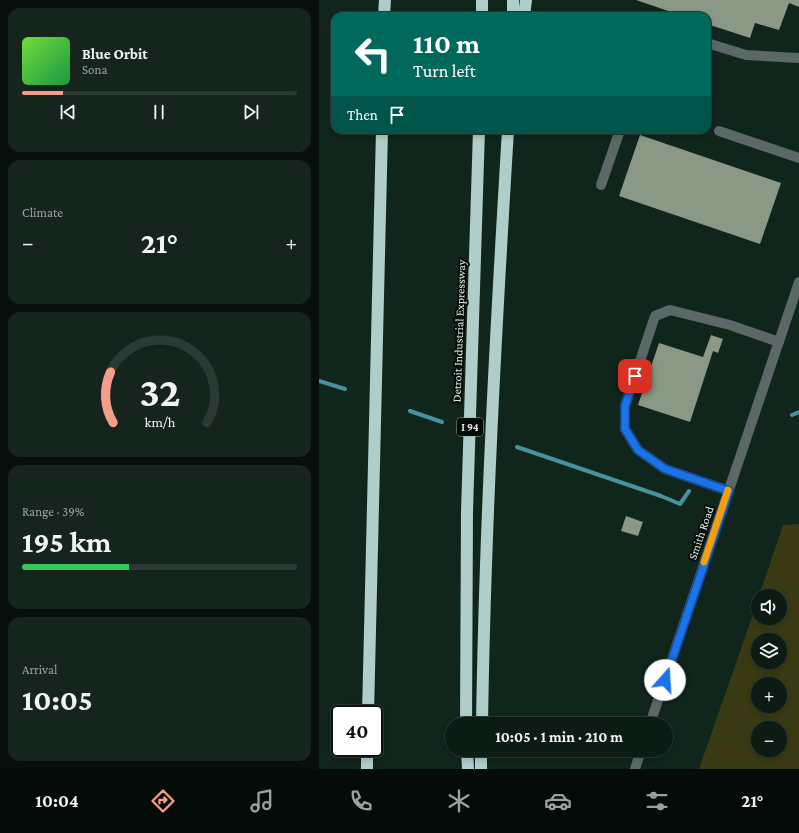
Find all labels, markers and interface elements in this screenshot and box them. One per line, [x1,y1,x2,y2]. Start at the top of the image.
icon: left [347,28,399,80]
text: 110 m [413,28,480,59]
text: Blue Orbit [82,46,148,62]
text: Turn left [413,61,476,81]
text: Sona [82,62,108,77]
icon: previous [57,101,79,123]
icon: pause [148,101,170,123]
icon: next [240,101,262,123]
icon: arrive [386,104,408,126]
text: Then [347,107,378,123]
text: Climate [22,205,63,220]
text: 21° [141,226,178,259]
text: − [22,230,34,255]
text: + [285,230,297,255]
street label: Detroit Industrial Expressway [450,259,469,403]
pin [618,359,652,393]
icon: arrive [624,365,646,387]
text: 32 [139,368,180,414]
text: km/h [144,413,175,429]
road number: I 94 [457,418,483,436]
text: Range · 39% [22,504,84,519]
street label: Smith Road [685,504,717,561]
text: 195 km [22,525,111,558]
map controls [751,589,787,757]
button: sound [751,589,787,625]
button: layers [751,633,787,669]
position arrow [644,659,686,701]
text: Arrival [22,662,57,677]
button: + [751,677,787,713]
text: 10:05 [22,683,93,716]
speed limit sign: 40 [331,705,383,757]
button: − [751,721,787,757]
text: 10:05 · 1 min · 210 m [495,729,623,745]
icon: directions [149,787,177,815]
icon: music [248,787,276,815]
icon: phone [347,787,375,815]
icon: climate [445,787,473,815]
icon: car [544,787,572,815]
icon: filters [643,787,671,815]
text: 10:04 [35,791,79,811]
text: 21° [741,791,764,811]

